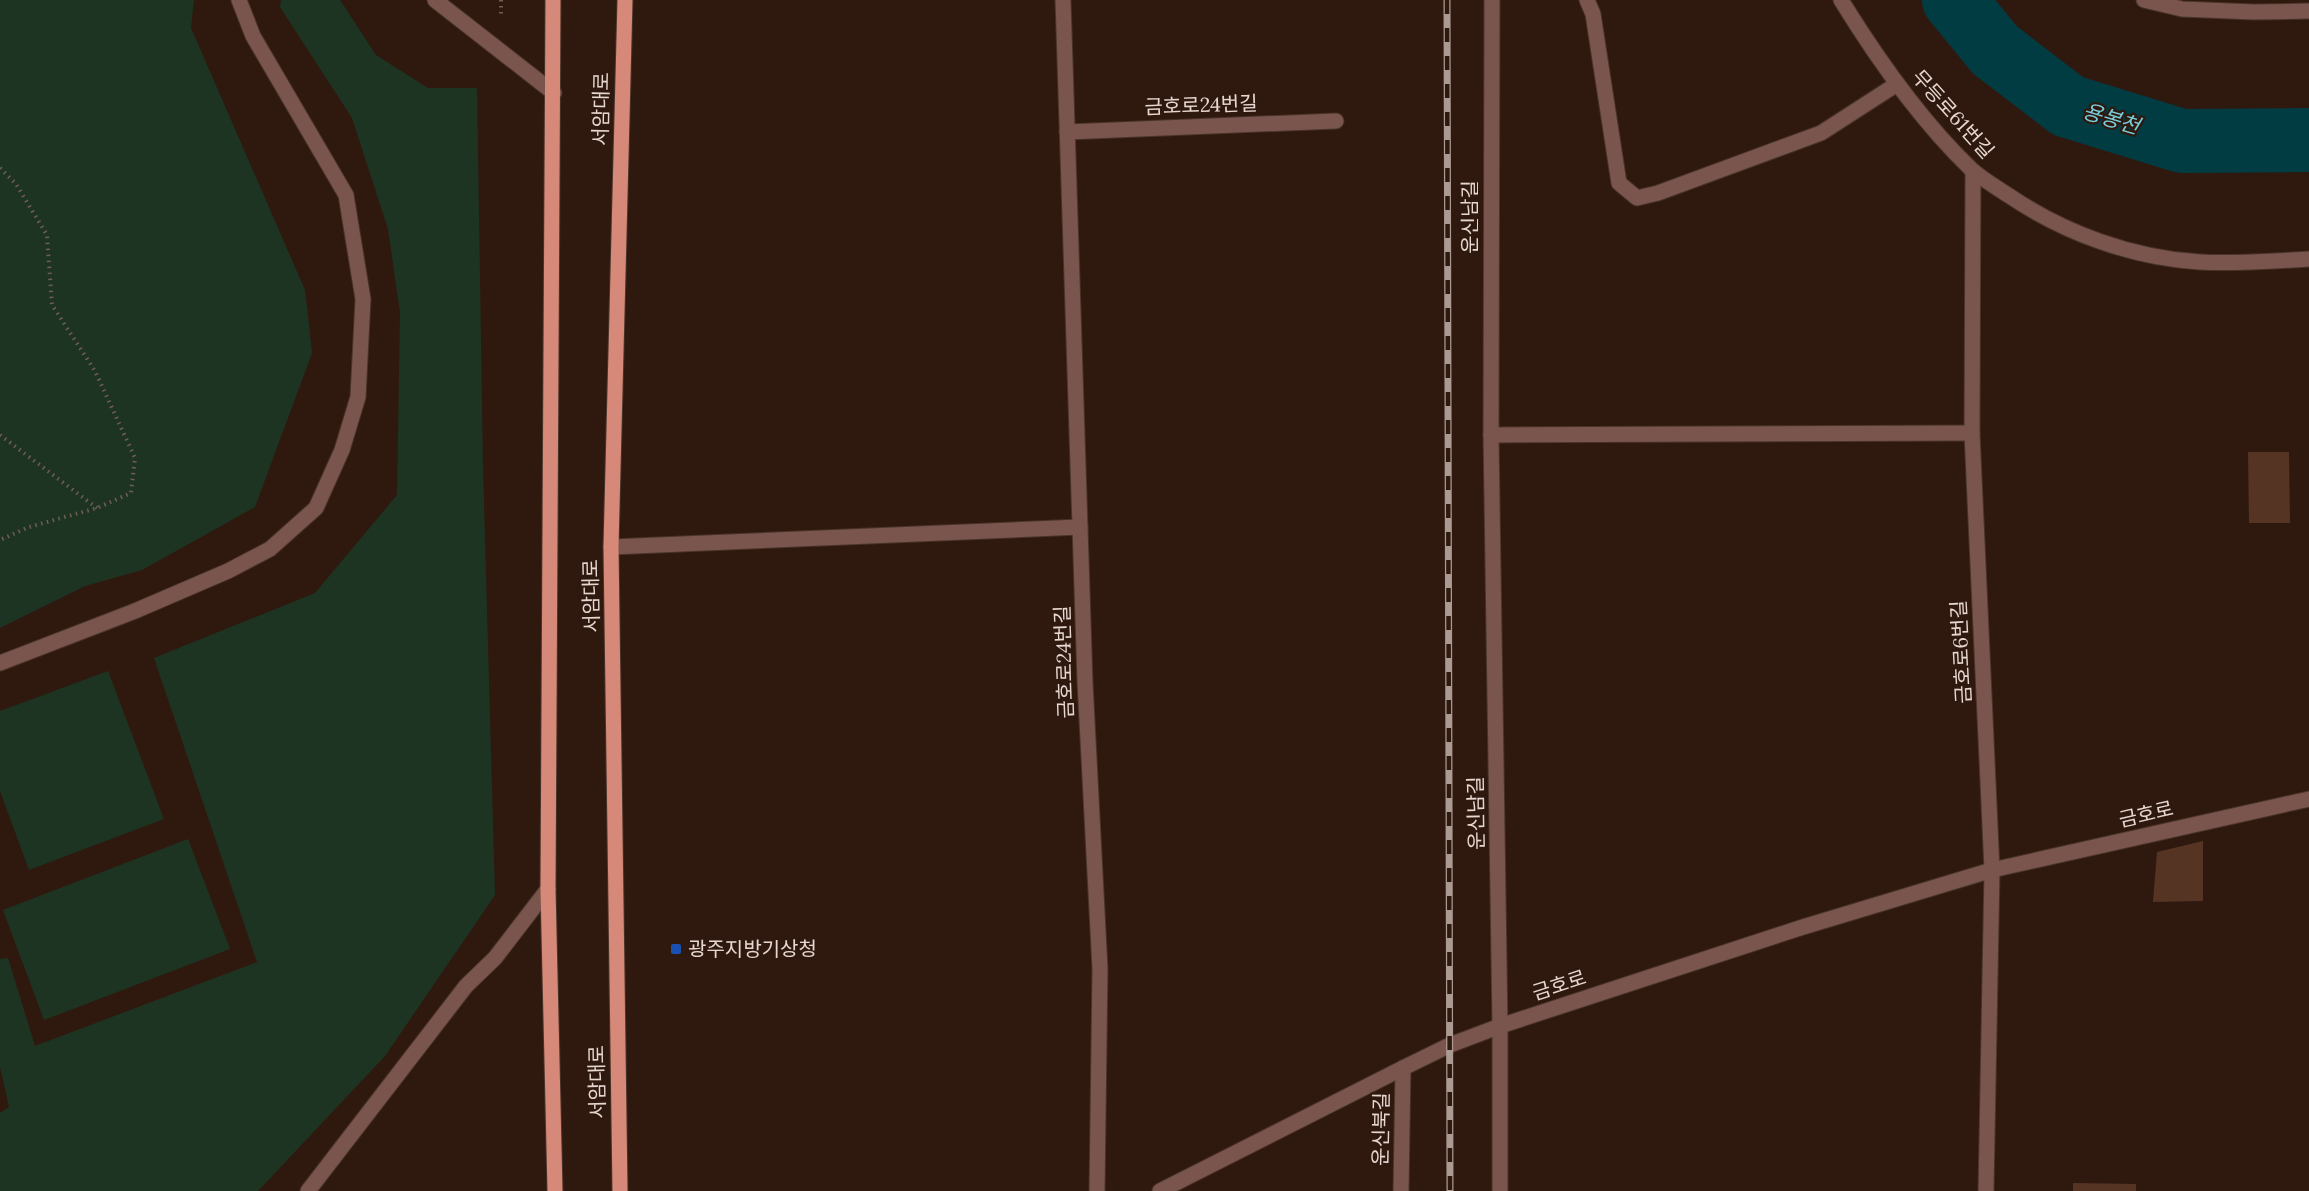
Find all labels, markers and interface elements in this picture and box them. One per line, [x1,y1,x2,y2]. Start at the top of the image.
street label: 무등로61번길 [1907,64,2000,163]
street label: 서암대로 [587,72,614,146]
street label: 금호로24번길 [1144,90,1258,119]
water label: 용봉천 [2079,97,2145,141]
street label: 운신남길 [1457,180,1482,254]
street label: 서암대로 [577,559,604,633]
street label: 금호로6번길 [1945,600,1976,704]
street label: 금호로24번길 [1049,605,1078,719]
street label: 운신남길 [1462,776,1489,850]
street label: 금호로 [2116,795,2176,832]
place label: 광주지방기상청 [688,936,817,961]
marker: 광주지방기상청 [669,942,683,956]
street label: 금호로 [1529,964,1589,1005]
street label: 서암대로 [583,1045,610,1119]
street label: 운신북길 [1367,1092,1394,1166]

